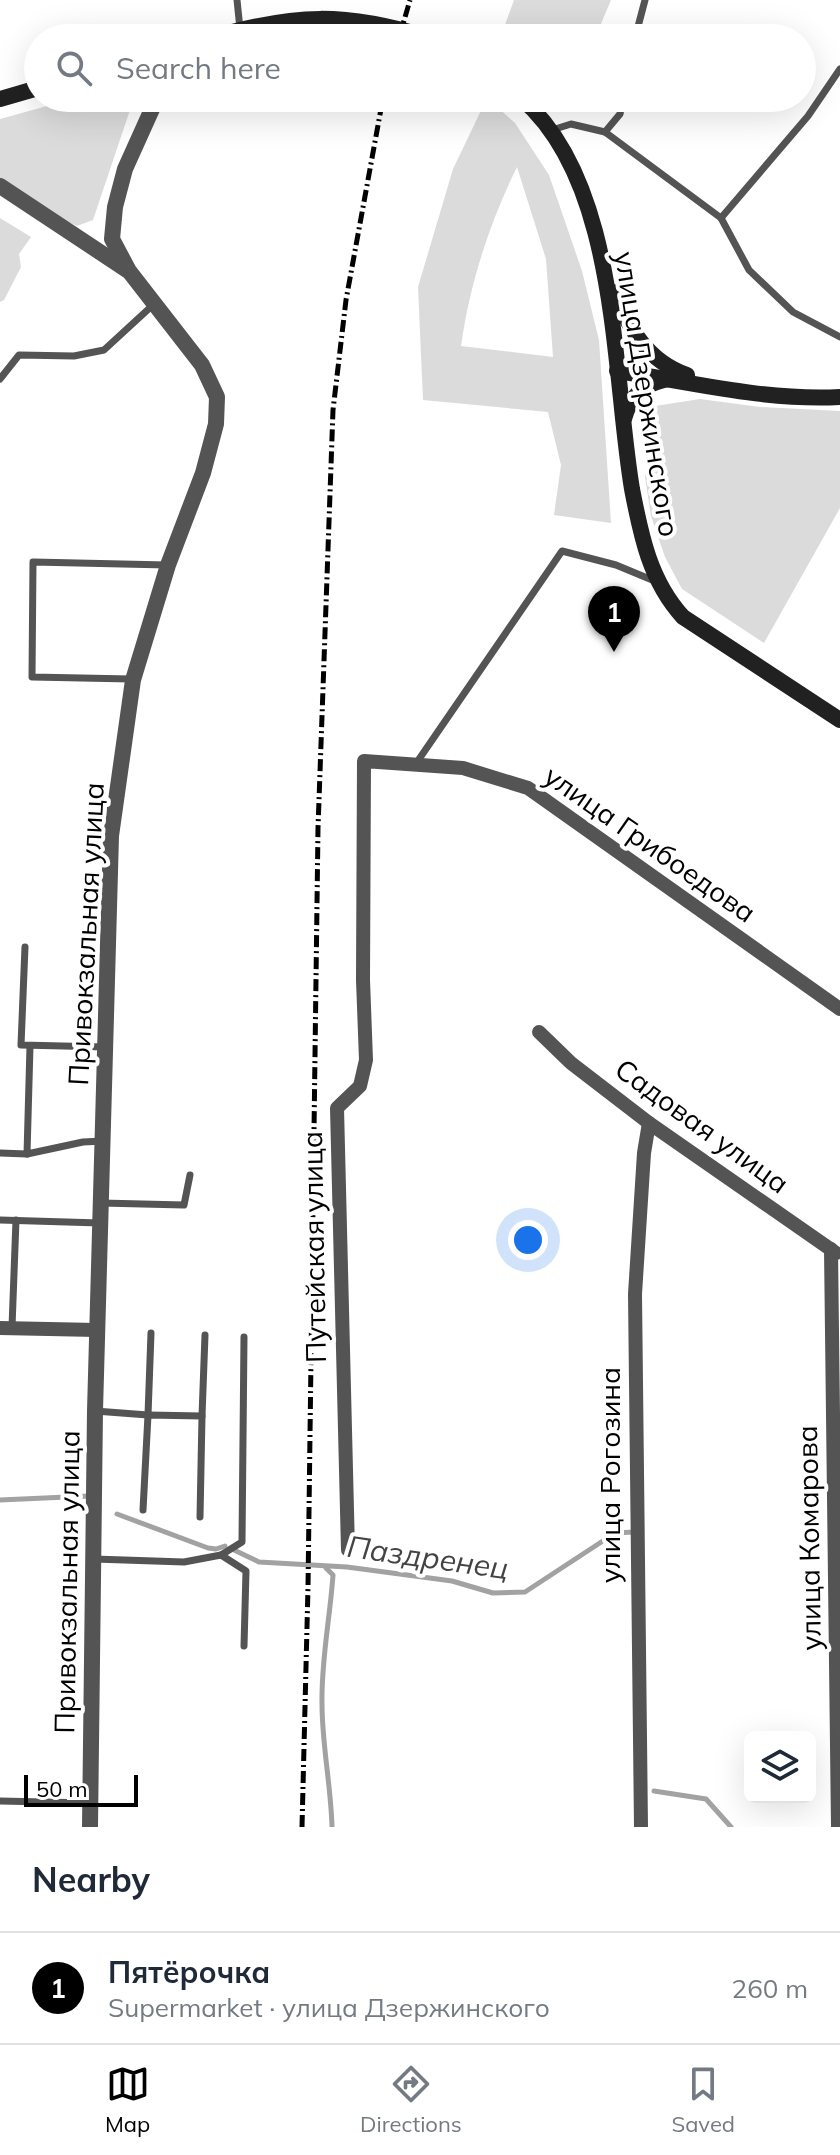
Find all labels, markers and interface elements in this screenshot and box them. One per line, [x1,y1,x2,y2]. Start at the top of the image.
search box [24,24,816,112]
icon: search [52,46,96,90]
text: Search here [116,49,281,87]
street label: улица Дзержинского [608,249,687,539]
pin: 1 [588,586,640,652]
street label: улица Грибоедова [538,758,763,930]
street label: Привокзальная улица [60,782,111,1086]
street label: Садовая улица [609,1051,796,1200]
street label: Путейская улица [294,1131,333,1363]
your location [508,1220,548,1260]
street label: улица Рогозина [592,1367,627,1583]
street label: улица Комарова [789,1425,828,1651]
street label: Привокзальная улица [46,1430,87,1734]
water label: Паздренец [345,1527,511,1587]
map controls [744,1731,816,1803]
button: layers [744,1731,816,1803]
scale bar [24,1771,138,1807]
text: 50 m [36,1775,87,1803]
text: Nearby [32,1858,150,1901]
text: Пятёрочка [108,1953,270,1991]
text: 1 [50,1972,66,2005]
text: 260 m [732,1972,808,2005]
text: Supermarket · улица Дзержинского [108,1991,550,2024]
tab: Map [105,2062,150,2138]
tab: Directions [360,2062,462,2138]
tab: Saved [672,2062,735,2138]

